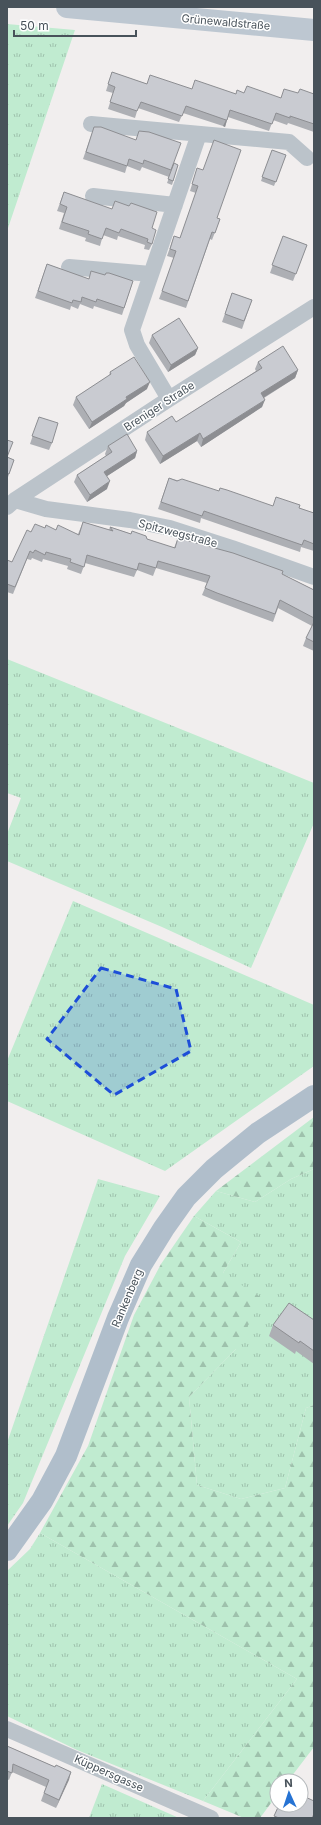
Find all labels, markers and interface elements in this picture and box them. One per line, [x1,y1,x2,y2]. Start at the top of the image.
street label: Grünewaldstraße [181,11,271,33]
scale bar [14,12,136,38]
text: 50 m [20,18,49,33]
street label: Breniger Straße [121,378,197,434]
street label: Spitzwegstraße [137,516,219,550]
street label: Rankenberg [108,1267,146,1329]
street label: Küppersgasse [72,1751,146,1795]
north arrow [269,1773,309,1813]
text: N [284,1776,293,1790]

